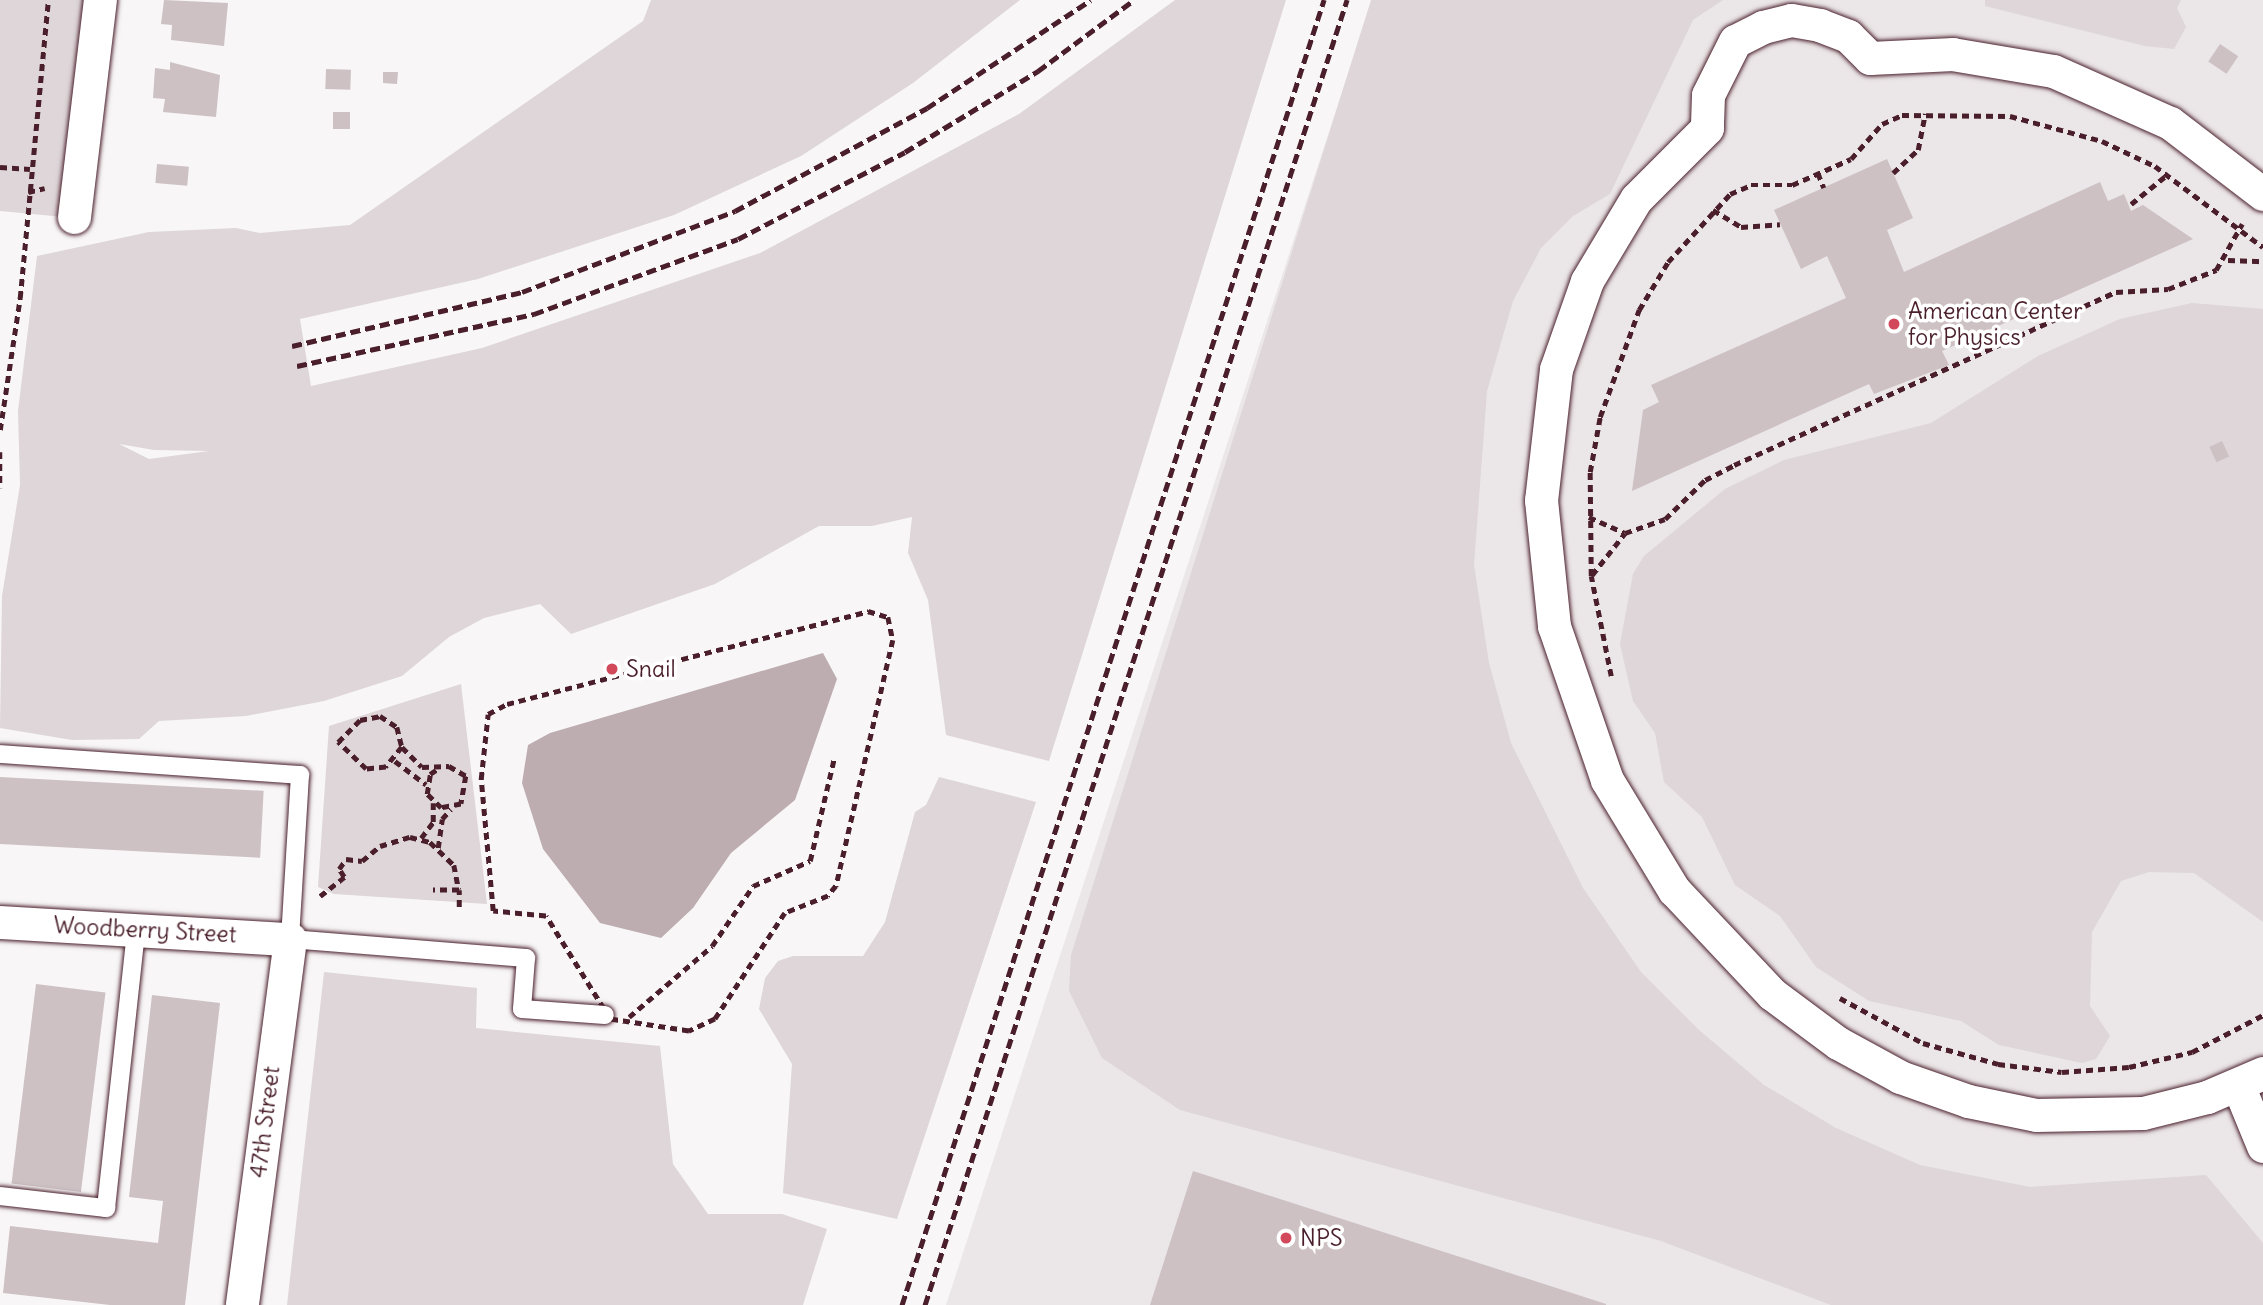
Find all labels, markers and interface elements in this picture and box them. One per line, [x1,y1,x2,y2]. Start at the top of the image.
place label: American Center for Physics [1908,297,2083,351]
marker: American Center for Physics [1886,316,1902,332]
place label: Snail [626,655,676,683]
marker: Snail [604,661,620,677]
street label: Woodberry Street [53,911,237,949]
street label: 47th Street [244,1065,286,1179]
place label: NPS [1300,1224,1343,1252]
marker: NPS [1278,1230,1294,1246]

